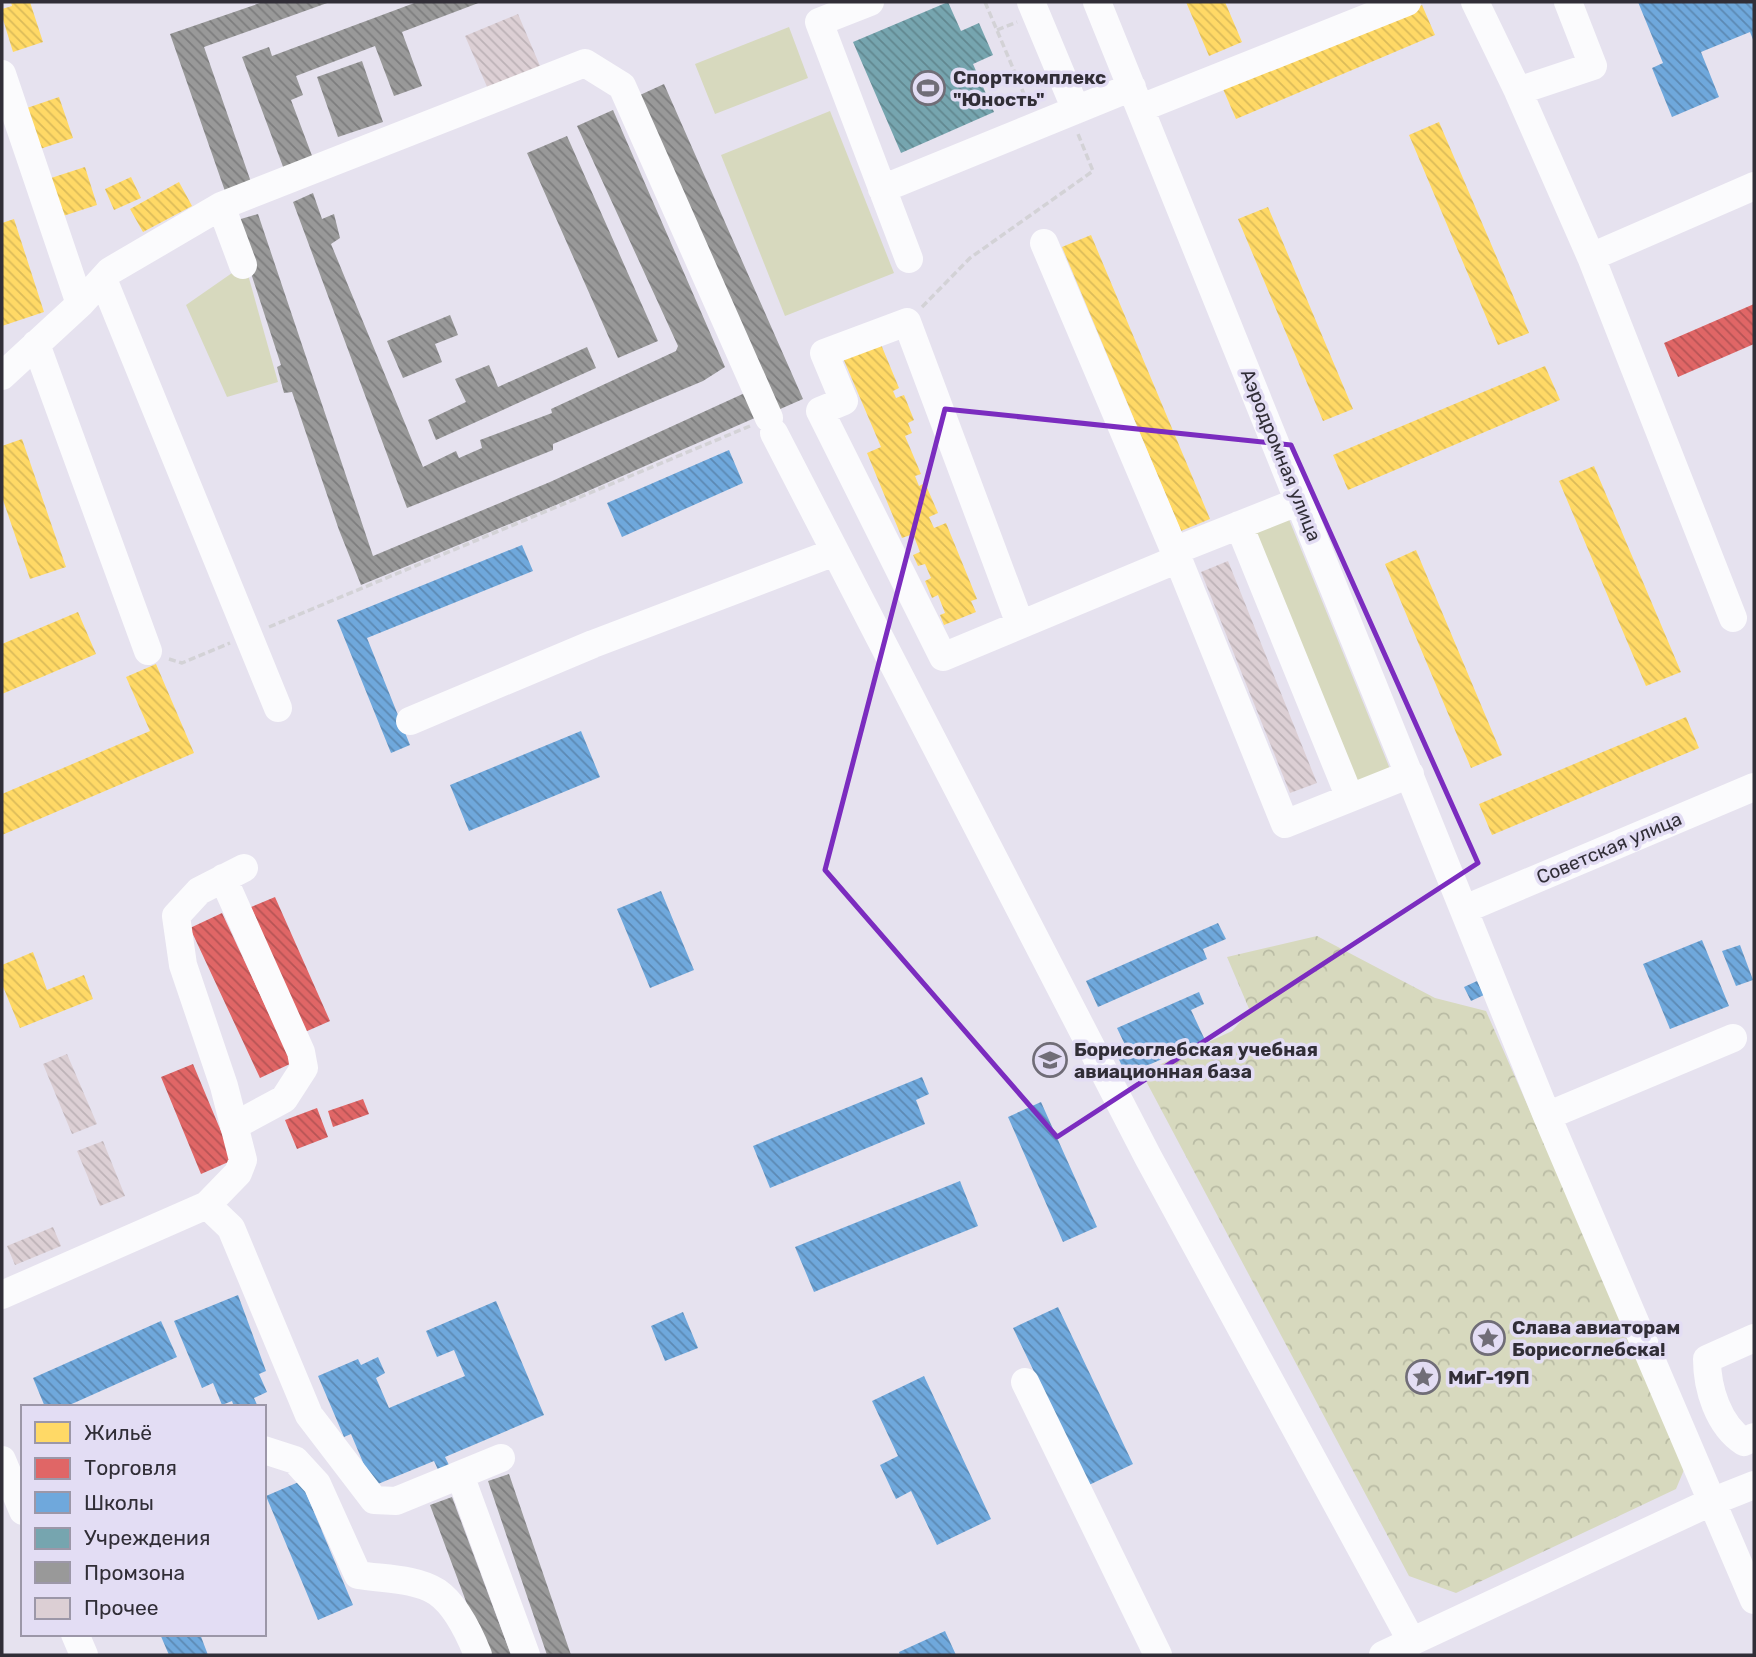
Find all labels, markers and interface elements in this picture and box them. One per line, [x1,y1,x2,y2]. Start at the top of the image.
place label: Спорткомплекс "Юность" [953,66,1106,111]
sports icon: Спорткомплекс "Юность" [909,69,947,107]
street label: Аэродромная улица [1236,365,1326,545]
street label: Советская улица [1533,807,1685,889]
place label: Борисоглебская учебная авиационная база [1074,1038,1318,1083]
school or university icon: Борисоглебская учебная авиационная база [1031,1041,1069,1079]
place label: Слава авиаторам Борисоглебска! [1512,1316,1680,1361]
place icon: Слава авиаторам Борисоглебска! [1469,1319,1507,1357]
place icon: МиГ-19П [1404,1358,1442,1396]
place label: МиГ-19П [1448,1366,1530,1389]
legend [21,1405,266,1636]
text: Жильё [84,1420,152,1445]
text: Торговля [84,1455,177,1480]
text: Школы [84,1490,154,1515]
text: Учреждения [84,1525,210,1550]
text: Промзона [84,1560,185,1585]
text: Прочее [84,1595,159,1620]

